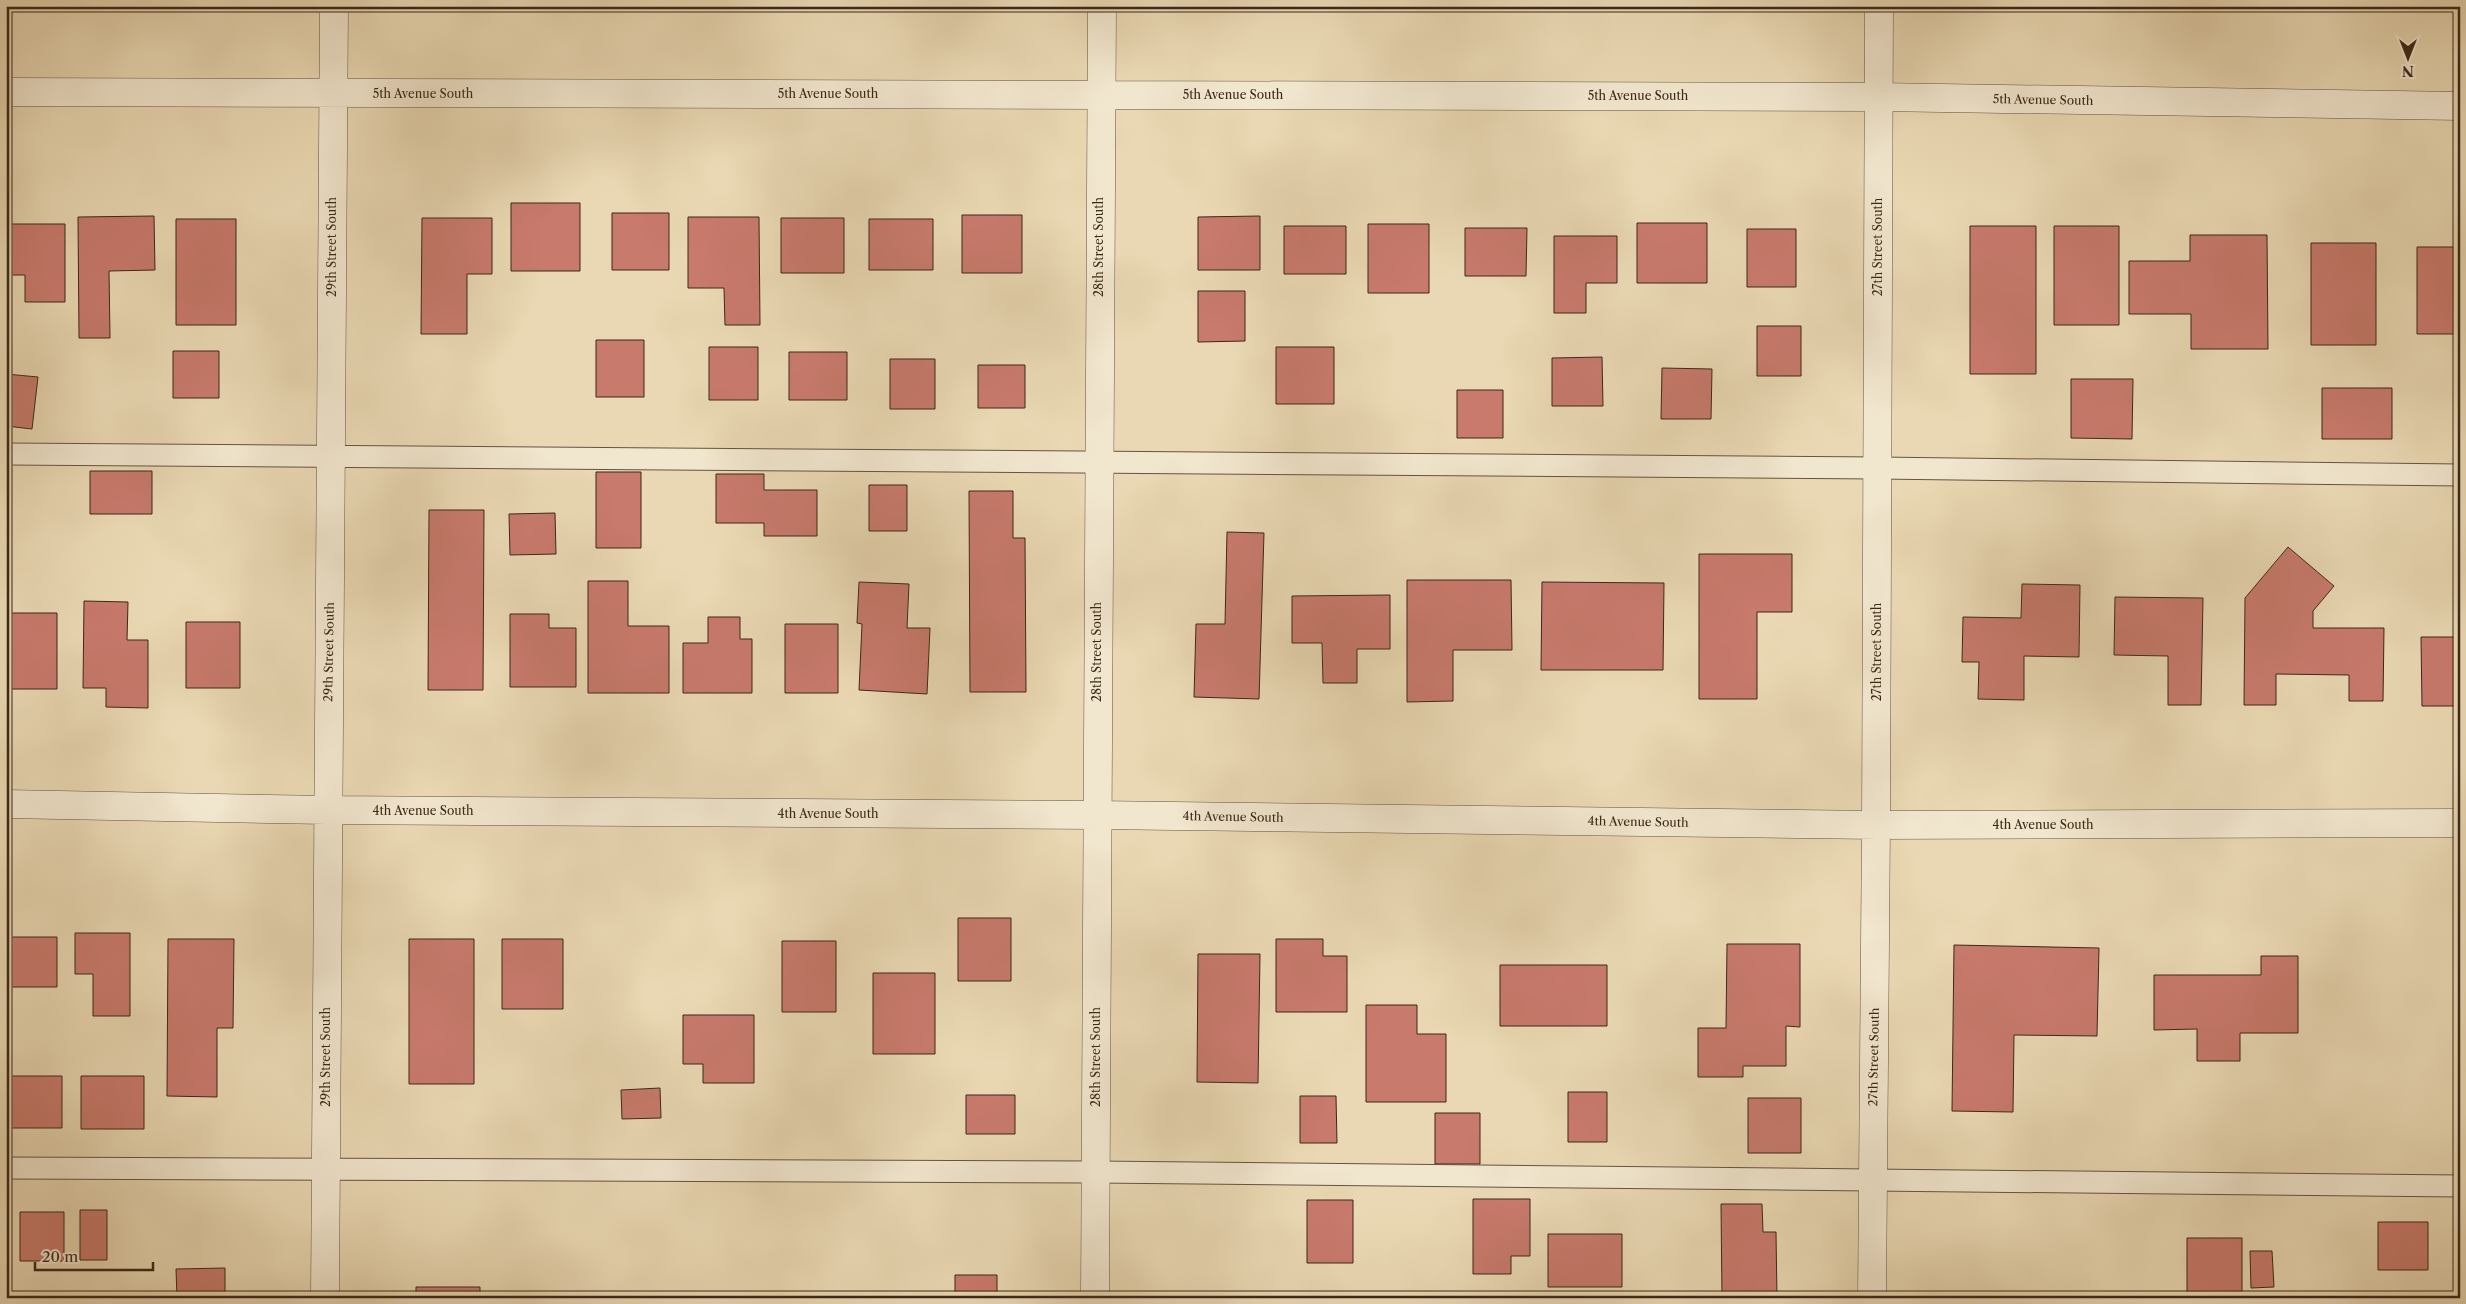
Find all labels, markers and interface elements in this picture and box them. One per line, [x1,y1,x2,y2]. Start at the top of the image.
north arrow [2384,32,2434,82]
text: N [2402,62,2414,80]
street label: 5th Avenue South [373,86,474,101]
street label: 5th Avenue South [778,86,879,101]
street label: 5th Avenue South [1183,87,1284,102]
street label: 5th Avenue South [1588,88,1689,103]
street label: 5th Avenue South [1993,91,2094,108]
street label: 29th Street South [324,197,339,297]
street label: 28th Street South [1091,197,1106,297]
street label: 27th Street South [1870,197,1885,296]
street label: 29th Street South [320,601,337,702]
street label: 28th Street South [1089,602,1104,702]
street label: 27th Street South [1869,602,1884,701]
street label: 4th Avenue South [373,803,474,818]
street label: 4th Avenue South [778,806,879,821]
street label: 4th Avenue South [1182,808,1284,825]
street label: 4th Avenue South [1587,813,1689,830]
street label: 4th Avenue South [1993,817,2094,832]
street label: 29th Street South [318,1007,333,1107]
street label: 28th Street South [1088,1007,1103,1107]
street label: 27th Street South [1865,1007,1882,1106]
scale bar [35,1239,152,1271]
text: 20 m [42,1247,78,1266]

